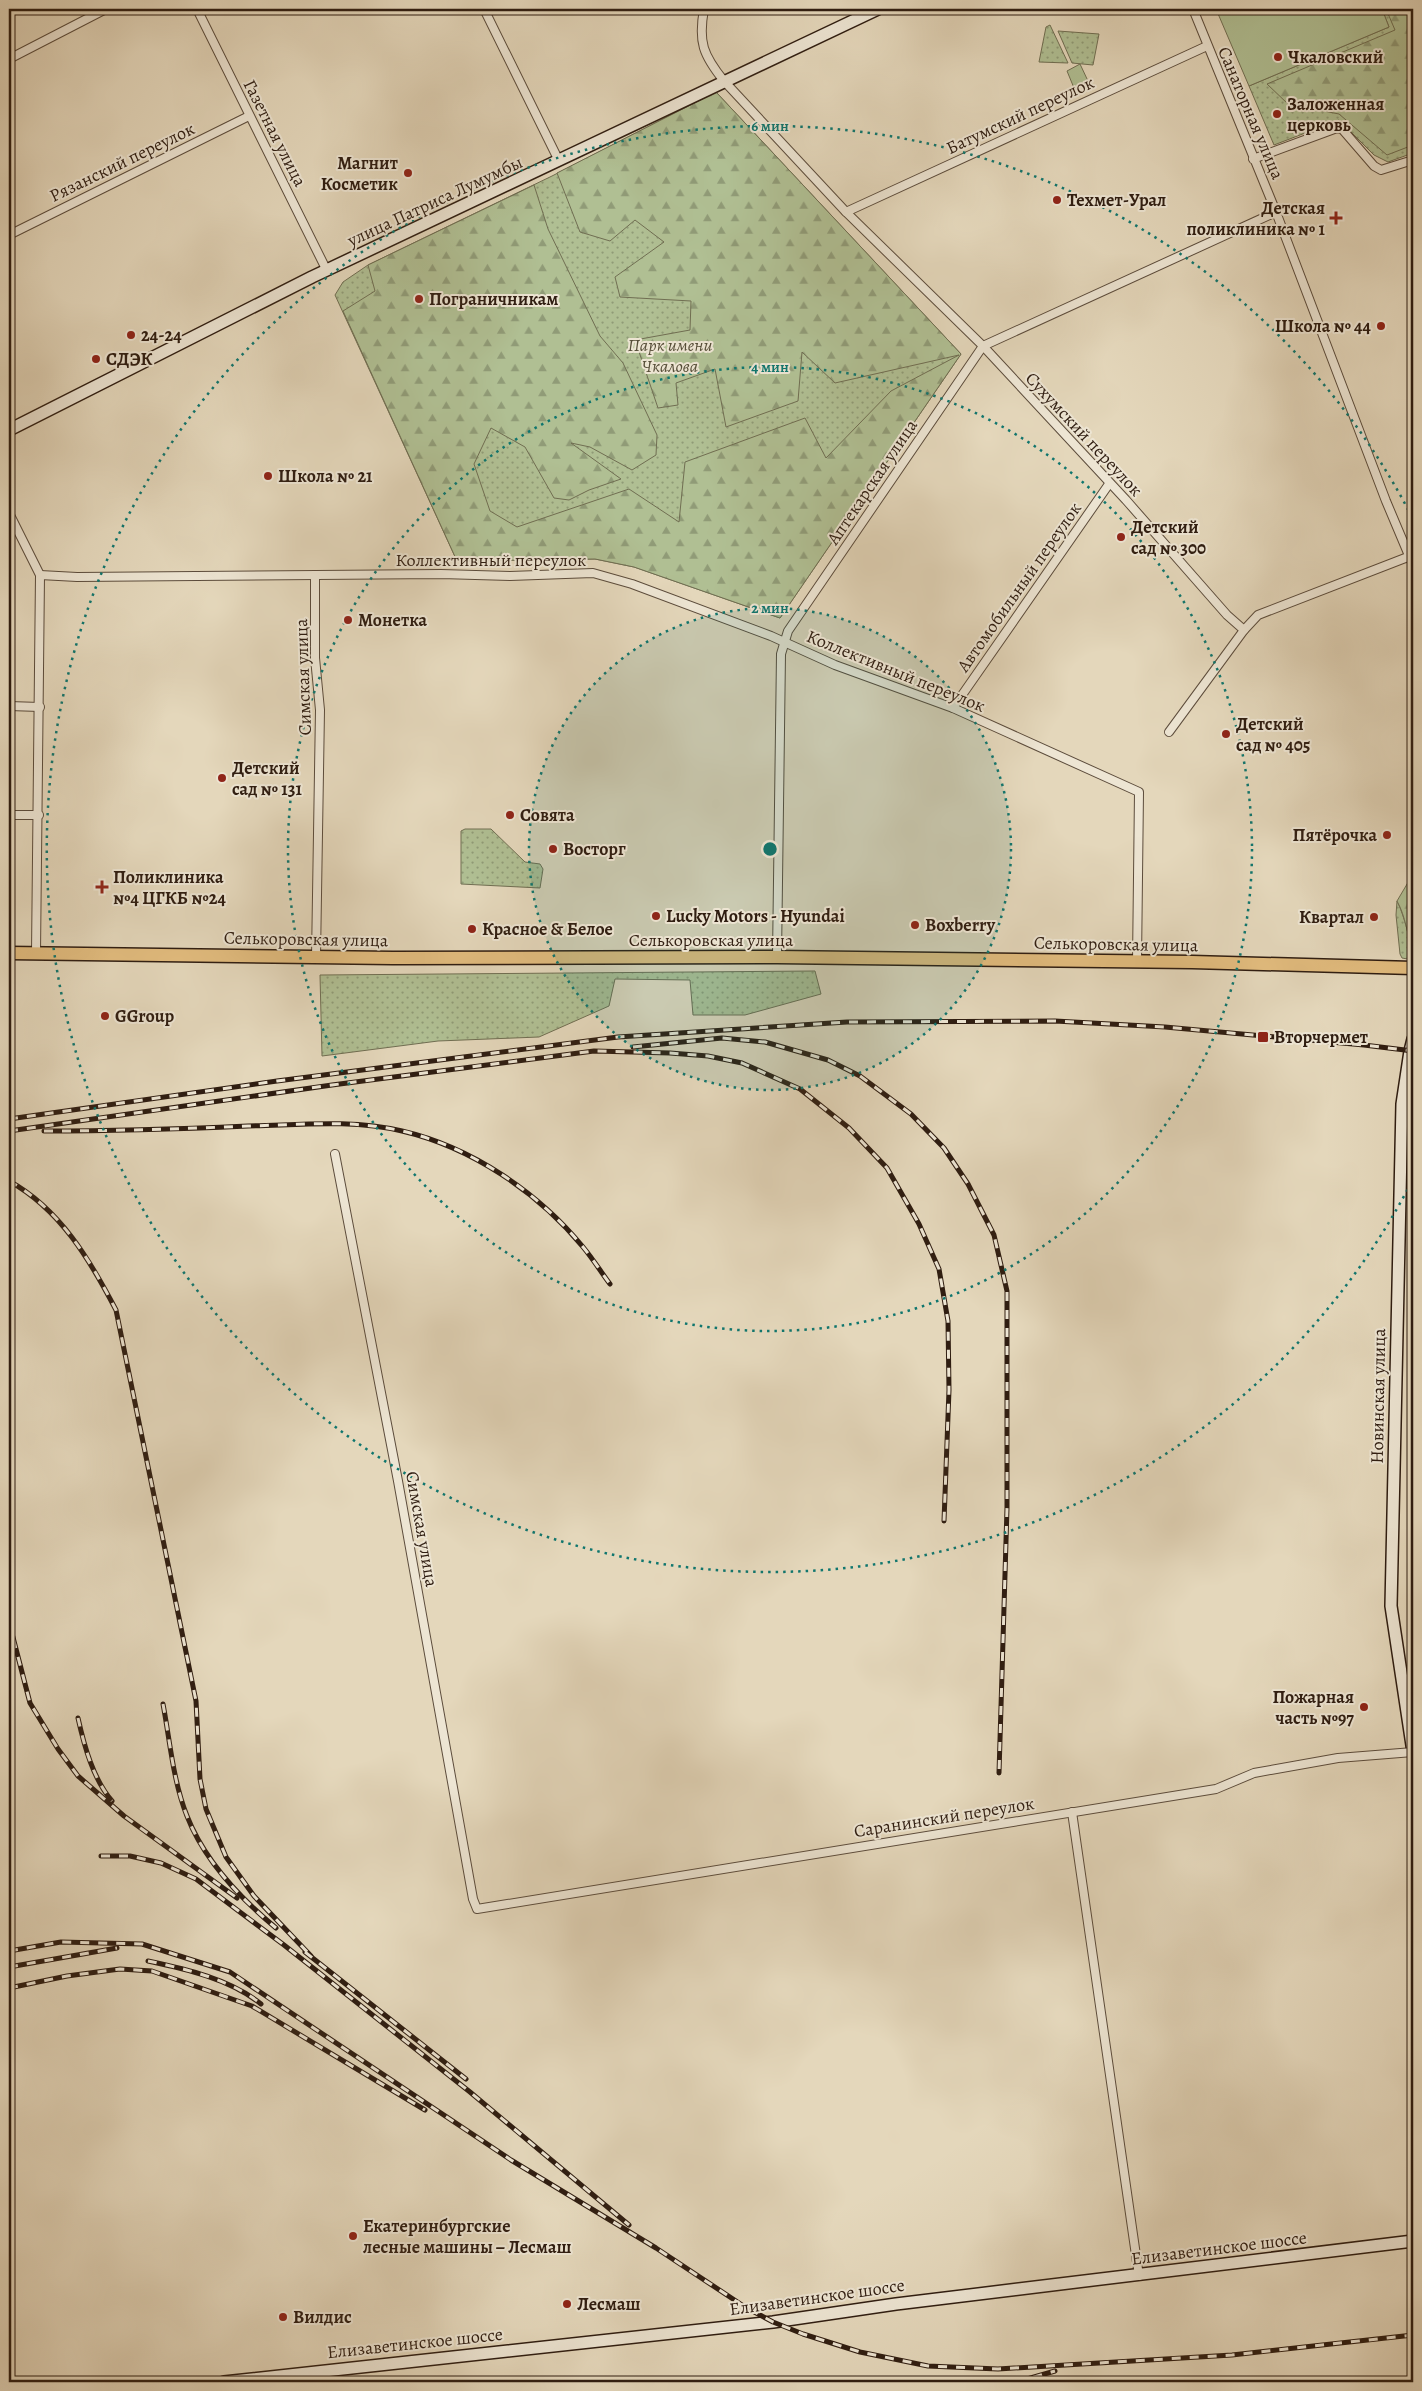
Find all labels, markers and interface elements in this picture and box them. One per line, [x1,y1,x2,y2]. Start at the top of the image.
street label: Санаторная улица [1212,43,1290,184]
place label: Чкаловский [1288,45,1384,69]
marker: Чкаловский [1272,51,1284,63]
street label: Батумский переулок [942,70,1098,160]
street label: Газетная улица [238,75,313,191]
place label: Заложенная церковь [1287,92,1384,137]
marker: Заложенная церковь [1271,108,1283,120]
street label: Рязанский переулок [45,116,199,208]
text: 6 мин [751,116,789,136]
street label: улица Патриса Лумумбы [343,150,527,253]
place label: Магнит Косметик [321,151,398,196]
marker: Магнит Косметик [402,167,414,179]
place label: Техмет-Урал [1067,188,1166,212]
marker: Техмет-Урал [1051,194,1063,206]
place label: Детская поликлиника № 1 [1186,196,1326,241]
marker: Детская поликлиника № 1 [1329,211,1343,225]
place label: Пограничникам [429,287,559,311]
marker: Пограничникам [413,293,425,305]
place label: Школа № 44 [1275,314,1372,338]
marker: Школа № 44 [1375,320,1387,332]
place label: 24-24 [141,323,182,347]
marker: 24-24 [125,329,137,341]
park label: Парк имени Чкалова [628,333,712,378]
place label: СДЭК [106,347,153,371]
marker: СДЭК [90,353,102,365]
text: 4 мин [751,357,789,377]
street label: Сухумский переулок [1020,367,1148,501]
street label: Аптекарская улица [821,414,923,550]
place label: Школа № 21 [278,464,373,488]
marker: Школа № 21 [262,470,274,482]
street label: Автомобильный переулок [951,497,1087,677]
place label: Детский сад № 300 [1131,515,1206,560]
marker: Детский сад № 300 [1115,531,1127,543]
street label: Коллективный переулок [396,548,586,572]
text: 2 мин [751,598,789,618]
place label: Монетка [358,608,428,632]
marker: Монетка [342,614,354,626]
street label: Симская улица [289,618,317,736]
street label: Коллективный переулок [803,624,989,718]
place label: Детский сад № 405 [1236,712,1311,757]
marker: Детский сад № 405 [1220,728,1232,740]
place label: Детский сад № 131 [232,756,302,801]
marker: Детский сад № 131 [216,772,228,784]
place label: Совята [520,803,575,827]
marker: Совята [504,809,516,821]
place label: Пятёрочка [1293,823,1377,847]
marker: Пятёрочка [1381,829,1393,841]
place label: Восторг [563,837,626,861]
centre of rings [761,840,779,858]
marker: Восторг [547,843,559,855]
place label: Поликлиника №4 ЦГКБ №24 [113,865,226,910]
marker: Поликлиника №4 ЦГКБ №24 [95,880,109,894]
place label: Lucky Motors - Hyundai [666,904,845,928]
place label: Квартал [1299,905,1364,929]
marker: Lucky Motors - Hyundai [650,910,662,922]
marker: Квартал [1368,911,1380,923]
place label: Boxberry [925,913,996,937]
place label: Красное & Белое [482,917,613,941]
marker: Boxberry [909,919,921,931]
marker: Красное & Белое [466,923,478,935]
street label: Селькоровская улица [224,926,389,952]
street label: Селькоровская улица [629,928,794,952]
street label: Селькоровская улица [1034,931,1199,957]
place label: GGroup [115,1004,175,1028]
marker: GGroup [99,1010,111,1022]
place label: Вторчермет [1274,1025,1368,1049]
marker: Вторчермет [1256,1030,1270,1044]
street label: Новинская улица [1365,1328,1391,1464]
street label: Симская улица [400,1469,444,1589]
place label: Пожарная часть №97 [1272,1685,1354,1730]
marker: Пожарная часть №97 [1358,1701,1370,1713]
street label: Саранинский переулок [852,1791,1036,1843]
place label: Екатеринбургские лесные машины – Лесмаш [362,2214,572,2259]
street label: Елизаветинское шоссе [1130,2225,1308,2271]
marker: Екатеринбургские лесные машины – Лесмаш [347,2230,359,2242]
street label: Елизаветинское шоссе [728,2273,906,2321]
place label: Лесмаш [577,2292,640,2316]
marker: Лесмаш [561,2298,573,2310]
place label: Вилдис [293,2305,352,2329]
marker: Вилдис [277,2311,289,2323]
street label: Елизаветинское шоссе [326,2322,504,2364]

